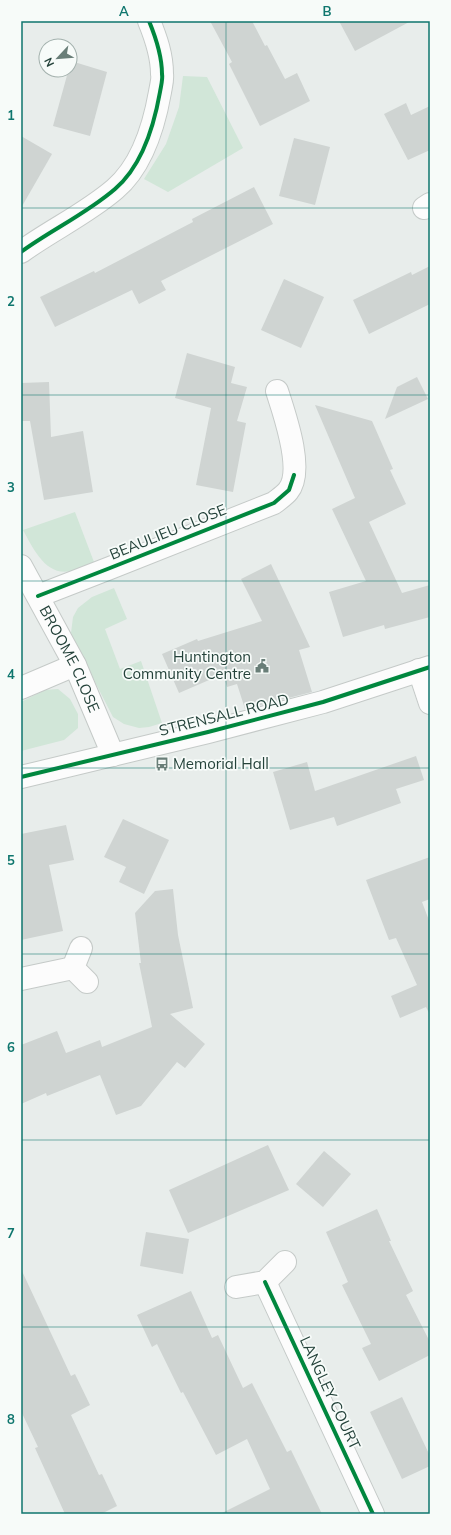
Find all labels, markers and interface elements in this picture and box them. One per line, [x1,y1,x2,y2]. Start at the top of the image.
text: A [119,3,129,19]
text: B [323,3,332,19]
north arrow [38,38,78,78]
text: N [41,56,57,69]
text: 1 [7,107,15,123]
text: 2 [7,293,15,309]
text: 3 [7,479,15,495]
street label: BEAULIEU CLOSE [107,499,229,564]
street label: BROOME CLOSE [35,602,104,715]
place label: Huntington Community Centre [123,647,251,683]
public building icon: Huntington Community Centre [254,658,270,674]
text: 4 [7,666,15,682]
street label: STRENSALL ROAD [157,689,291,740]
place label: Memorial Hall [173,754,269,773]
bus stop icon: Memorial Hall [154,756,170,772]
text: 5 [7,852,15,868]
text: 6 [7,1039,15,1055]
text: 7 [7,1225,15,1241]
street label: LANGLEY COURT [296,1333,365,1452]
text: 8 [7,1411,15,1427]

